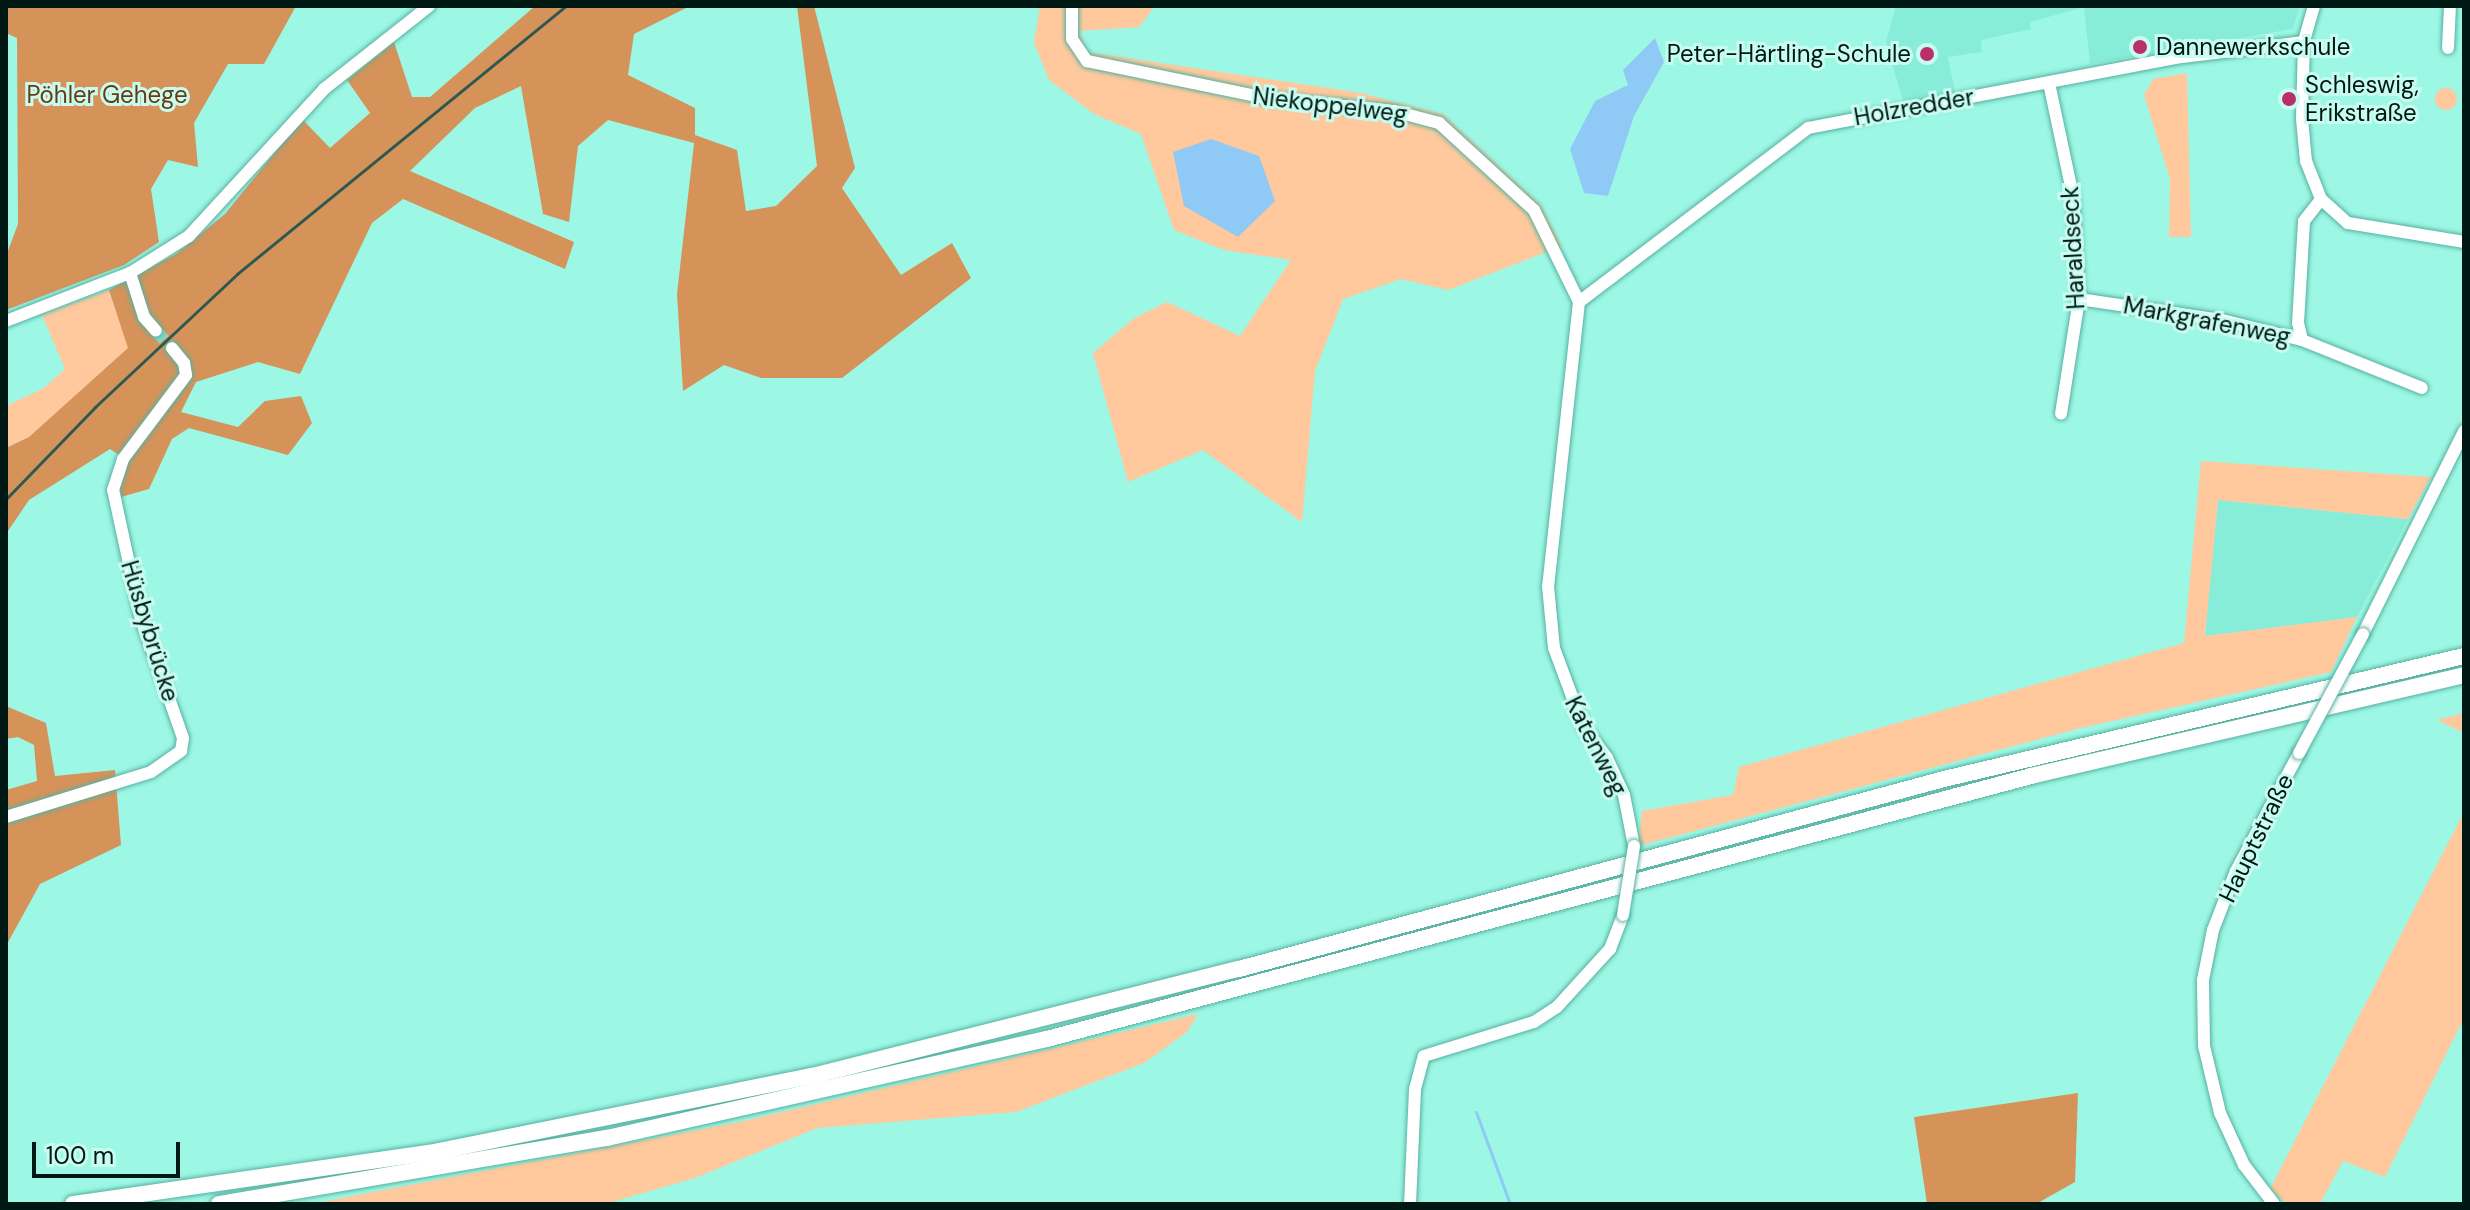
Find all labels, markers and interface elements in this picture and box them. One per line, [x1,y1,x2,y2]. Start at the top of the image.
place label: Dannewerkschule [2156,33,2350,61]
marker: Dannewerkschule [2131,38,2149,56]
place label: Peter-Härtling-Schule [1667,40,1911,68]
marker: Peter-Härtling-Schule [1918,45,1936,63]
place label: Schleswig, Erikstraße [2305,71,2419,127]
park label: Pöhler Gehege [26,81,188,109]
street label: Niekoppelweg [1251,81,1409,129]
street label: Holzredder [1852,82,1976,132]
marker: Schleswig, Erikstraße [2280,90,2298,108]
street label: Haraldseck [2055,186,2091,310]
street label: Markgrafenweg [2121,291,2293,351]
street label: Hüsbybrücke [115,557,185,705]
street label: Katenweg [1559,692,1633,800]
street label: Hauptstraße [2213,769,2299,907]
scale bar [36,1126,184,1176]
text: 100 m [46,1140,114,1171]

